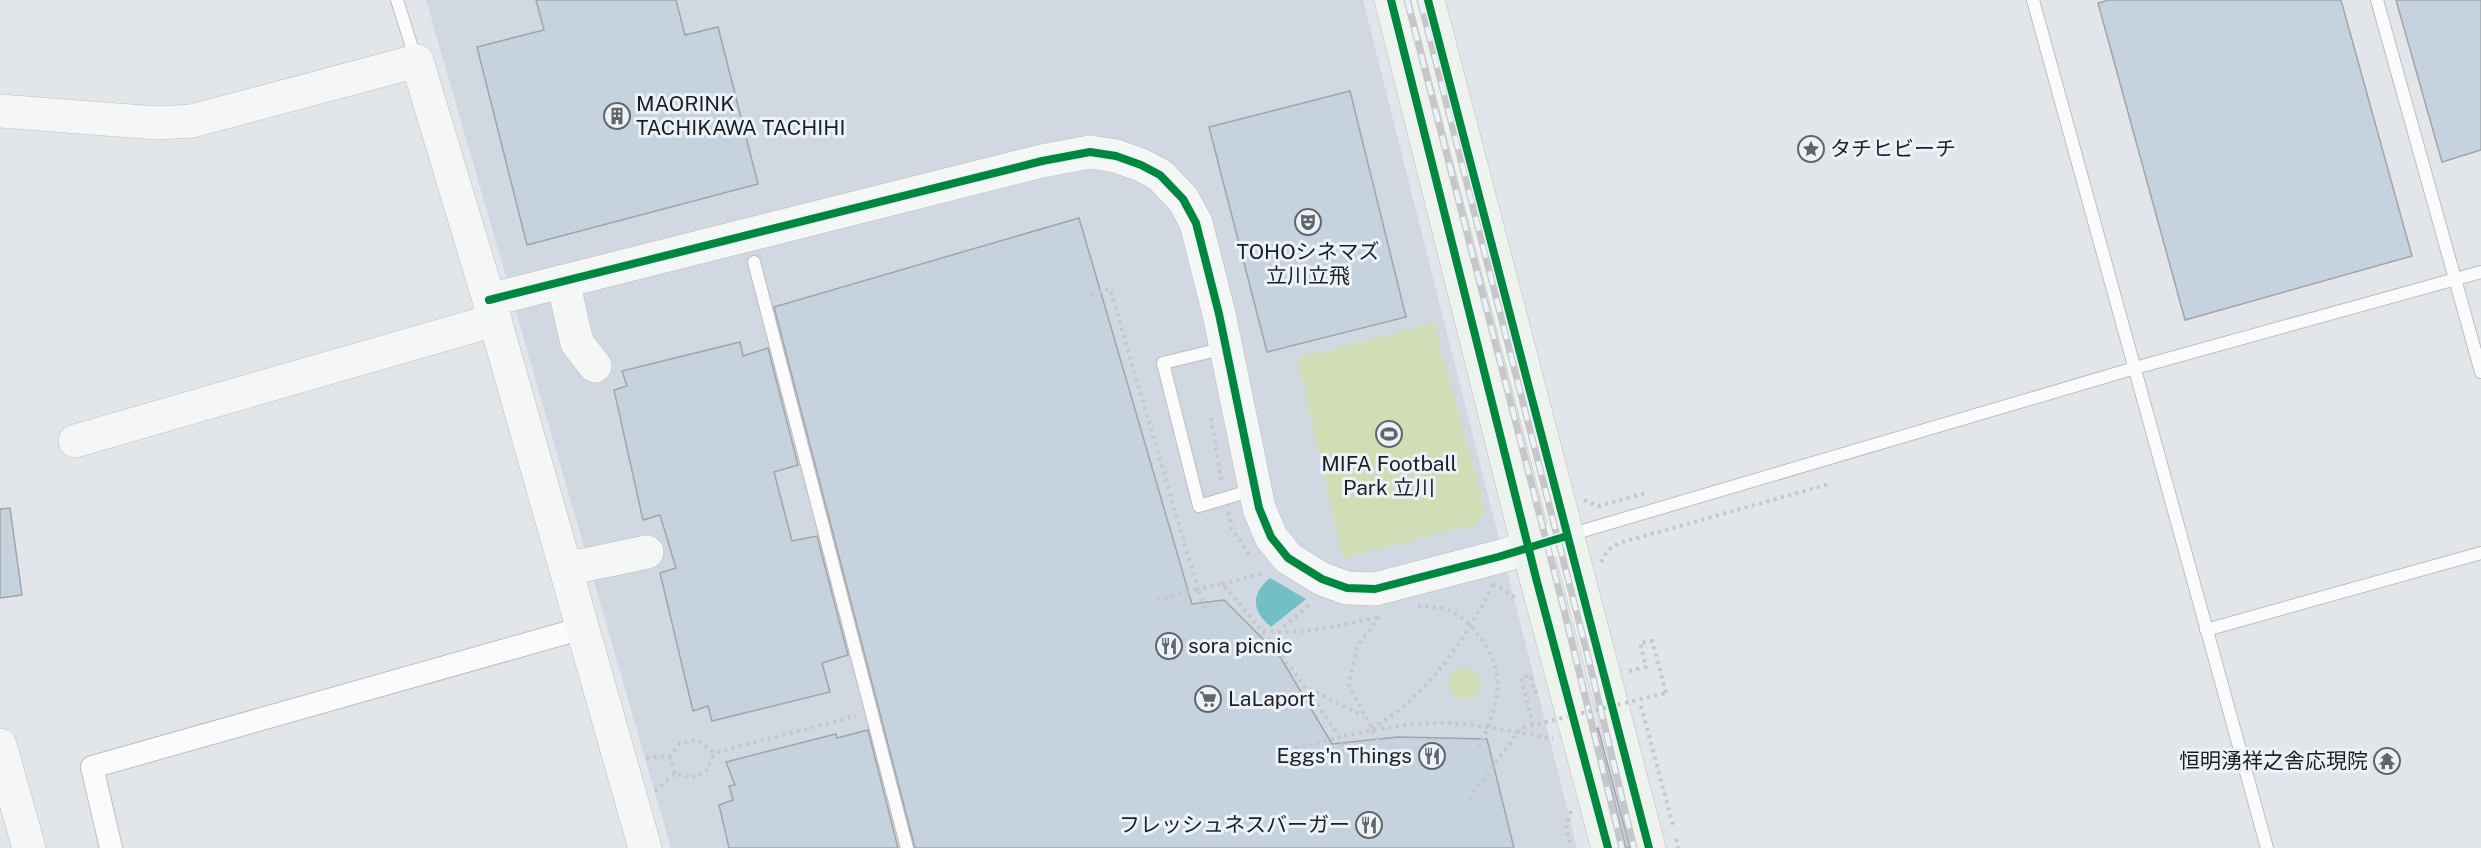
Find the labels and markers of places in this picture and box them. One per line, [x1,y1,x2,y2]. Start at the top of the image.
place label: MAORINK TACHIKAWA TACHIHI [636,91,845,140]
building icon: MAORINK TACHIKAWA TACHIHI [602,101,632,131]
place icon: タチヒビーチ [1796,134,1826,164]
place label: タチヒビーチ [1830,136,1956,161]
theatre icon: TOHOシネマズ 立川立飛 [1293,207,1323,237]
place label: TOHOシネマズ 立川立飛 [1236,239,1380,288]
sports icon: MIFA Football Park 立川 [1374,419,1404,449]
place label: MIFA Football Park 立川 [1321,451,1457,500]
restaurant icon: sora picnic [1154,631,1184,661]
place label: sora picnic [1188,633,1293,658]
supermarket icon: LaLaport [1193,684,1223,714]
place label: LaLaport [1228,686,1315,711]
restaurant icon: Eggs'n Things [1417,741,1447,771]
place label: Eggs'n Things [1276,743,1412,768]
temple icon: 恒明湧祥之舎応現院 [2372,746,2402,776]
place label: 恒明湧祥之舎応現院 [2179,748,2368,773]
restaurant icon: フレッシュネスバーガー [1354,810,1384,840]
place label: フレッシュネスバーガー [1119,812,1350,837]

